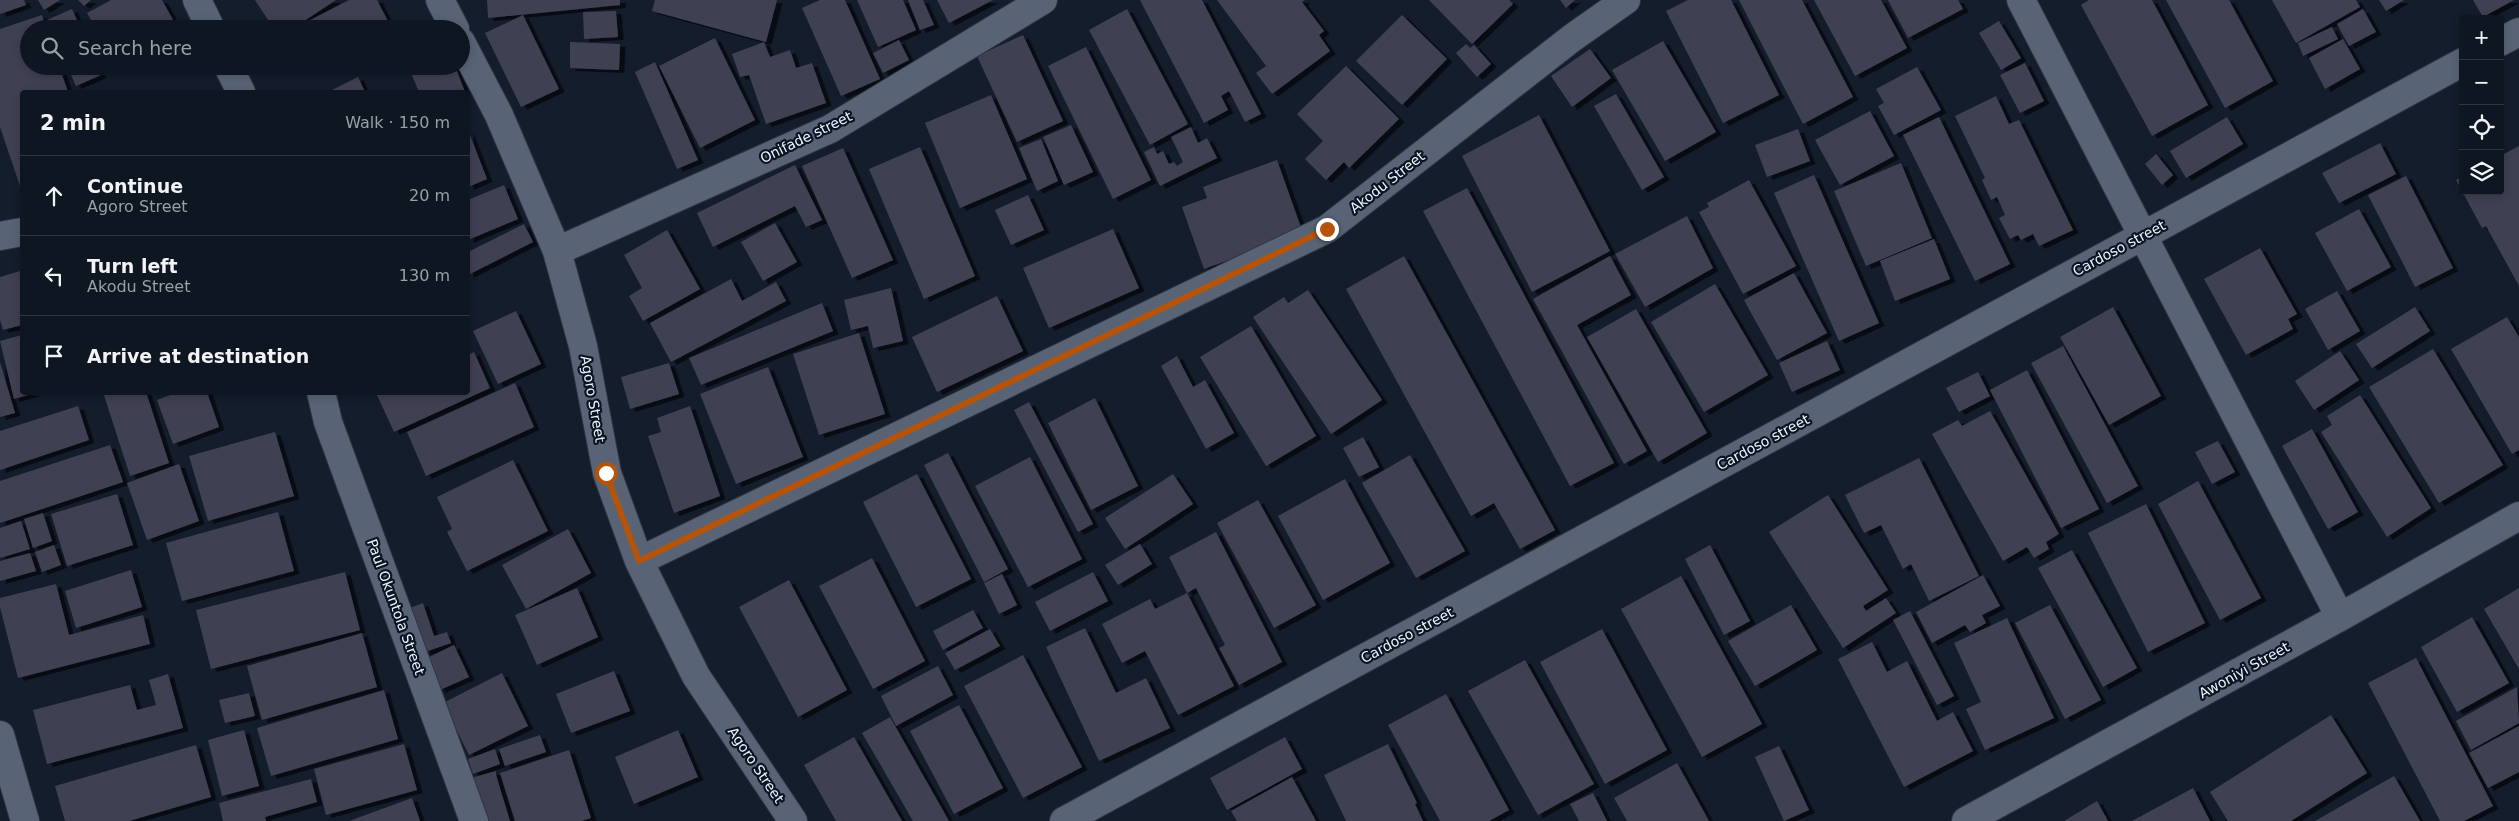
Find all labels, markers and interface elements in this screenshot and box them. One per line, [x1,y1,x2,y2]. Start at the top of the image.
map controls [2459,15,2504,195]
button: + [2459,15,2504,60]
search box [20,20,470,75]
icon: search [38,34,66,62]
text: Search here [78,37,192,59]
button: − [2459,60,2504,105]
button: locate [2459,105,2504,150]
street label: Onifade street [757,108,855,166]
text: 2 min [40,111,106,135]
text: Walk · 150 m [345,113,450,132]
street label: Akodu Street [1346,148,1428,216]
button: layers [2459,150,2504,195]
text: Continue [87,175,183,197]
icon: ahead [40,182,68,210]
text: 20 m [409,186,450,205]
text: Agoro Street [87,197,188,216]
street label: Cardoso street [2070,217,2168,279]
route end [1316,218,1339,241]
text: Turn left [87,255,178,277]
icon: left [40,262,68,290]
text: 130 m [399,266,450,285]
text: Akodu Street [87,277,190,296]
icon: arrive [40,342,68,370]
text: Arrive at destination [87,345,309,367]
street label: Agoro Street [577,354,609,444]
street label: Cardoso street [1714,411,1812,473]
route start [595,462,618,485]
street label: Paul Okuntola Street [364,537,428,678]
street label: Cardoso street [1358,604,1456,666]
street label: Awoniyi Street [2196,638,2292,701]
street label: Agoro Street [725,724,788,806]

